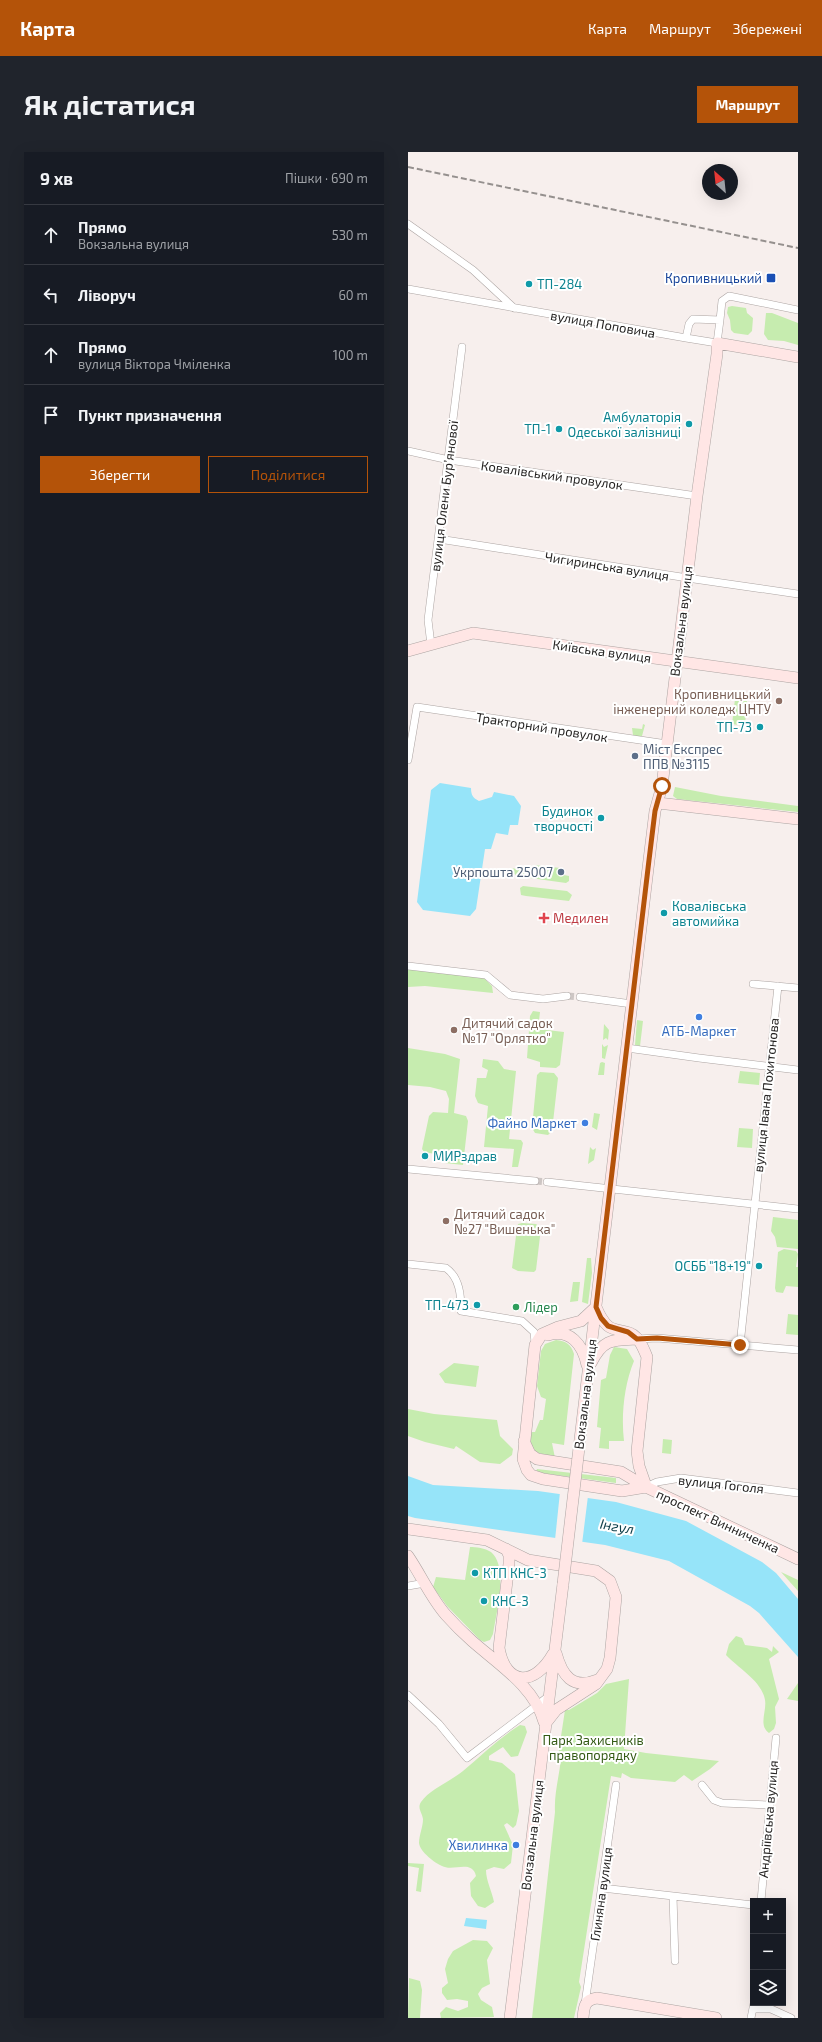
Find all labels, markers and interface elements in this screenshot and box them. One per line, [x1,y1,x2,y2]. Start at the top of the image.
text: Карта [20,17,75,40]
text: Карта [588,20,627,37]
text: Маршрут [649,20,711,37]
text: Збережені [733,20,802,37]
button: Маршрут [697,86,798,123]
text: Як дістатися [24,87,196,121]
north arrow [702,164,738,200]
text: 9 хв [40,168,73,188]
text: Пішки · 690 m [285,170,368,186]
text: Прямо [78,218,127,236]
icon: ahead [40,224,62,246]
text: 530 m [332,227,368,243]
text: Вокзальна вулиця [78,236,189,252]
place label: Кропивницький [665,270,762,286]
marker: Кропивницький [765,272,777,284]
place label: ТП-284 [537,276,582,292]
marker: ТП-284 [524,279,534,289]
icon: left [40,284,62,306]
text: Ліворуч [78,286,136,304]
text: 60 m [338,287,368,303]
street label: вулиця Поповича [549,307,657,341]
text: Прямо [78,338,127,356]
icon: ahead [40,344,62,366]
text: 100 m [333,347,368,363]
text: вулиця Віктора Чміленка [78,356,231,372]
icon: arrive [40,404,62,426]
text: Пункт призначення [78,406,222,424]
place label: Амбулаторія Одеської залізниці [567,409,681,440]
street label: вулиця Олени Бурʼянової [427,419,461,572]
marker: Амбулаторія Одеської залізниці [684,419,694,429]
place label: ТП-1 [524,421,551,437]
marker: ТП-1 [554,424,564,434]
button: Зберегти [40,456,200,493]
button: Поділитися [208,456,368,493]
street label: Ковалівський провулок [480,457,624,493]
street label: Чигиринська вулиця [544,548,670,584]
street label: Вокзальна вулиця [666,565,696,677]
street label: Київська вулиця [552,636,652,666]
place label: Кропивницький інженерний коледж ЦНТУ [613,686,772,717]
marker: Кропивницький інженерний коледж ЦНТУ [774,696,784,706]
street label: Тракторний провулок [475,709,609,745]
place label: ТП-73 [717,719,752,735]
marker: ТП-73 [755,722,765,732]
place label: Міст Експрес ППВ №3115 [643,741,722,772]
marker: Міст Експрес ППВ №3115 [630,751,640,761]
route start [653,777,671,795]
place label: Будинок творчості [534,803,593,834]
marker: Будинок творчості [596,813,606,823]
place label: Укрпошта 25007 [453,864,553,880]
marker: Укрпошта 25007 [556,867,566,877]
place label: Ковалівська автомийка [672,898,747,929]
marker: Ковалівська автомийка [659,908,669,918]
place label: Медилен [553,910,608,926]
marker: Медилен [538,912,550,924]
marker: АТБ-Маркет [694,1012,704,1022]
place label: Дитячий садок №17 "Орлятко" [462,1015,553,1046]
street label: вулиця Івана Похитонова [750,1017,782,1173]
place label: АТБ-Маркет [662,1023,737,1039]
marker: Дитячий садок №17 "Орлятко" [449,1025,459,1035]
place label: Файно Маркет [487,1115,578,1131]
marker: Файно Маркет [580,1118,590,1128]
place label: МИРздрав [433,1148,497,1164]
marker: МИРздрав [420,1151,430,1161]
place label: Дитячий садок №27 "Вишенька" [454,1206,555,1237]
marker: Дитячий садок №27 "Вишенька" [441,1216,451,1226]
place label: ОСББ "18+19" [675,1258,751,1274]
marker: ОСББ "18+19" [754,1261,764,1271]
place label: ТП-473 [425,1297,469,1313]
place label: Лідер [524,1299,558,1315]
marker: ТП-473 [472,1300,482,1310]
marker: Лідер [511,1302,521,1312]
route end [731,1336,749,1354]
street label: Вокзальна вулиця [570,1338,600,1450]
street label: вулиця Гоголя [677,1472,765,1496]
street label: проспект Винниченка [654,1485,782,1557]
water label: Інгул [599,1515,635,1537]
place label: КТП КНС-3 [483,1565,547,1581]
marker: КТП КНС-3 [470,1568,480,1578]
place label: КНС-3 [492,1593,529,1609]
marker: КНС-3 [479,1596,489,1606]
park label: Парк Захисників правопорядку [542,1732,644,1763]
street label: Андріївська вулиця [755,1760,781,1878]
street label: Вокзальна вулиця [517,1779,547,1891]
place label: Хвилинка [449,1837,508,1853]
marker: Хвилинка [511,1840,521,1850]
street label: Глиняна вулиця [586,1846,616,1942]
map controls [750,1898,786,2006]
button: + [750,1898,786,1934]
button: − [750,1934,786,1970]
button: layers [750,1970,786,2006]

